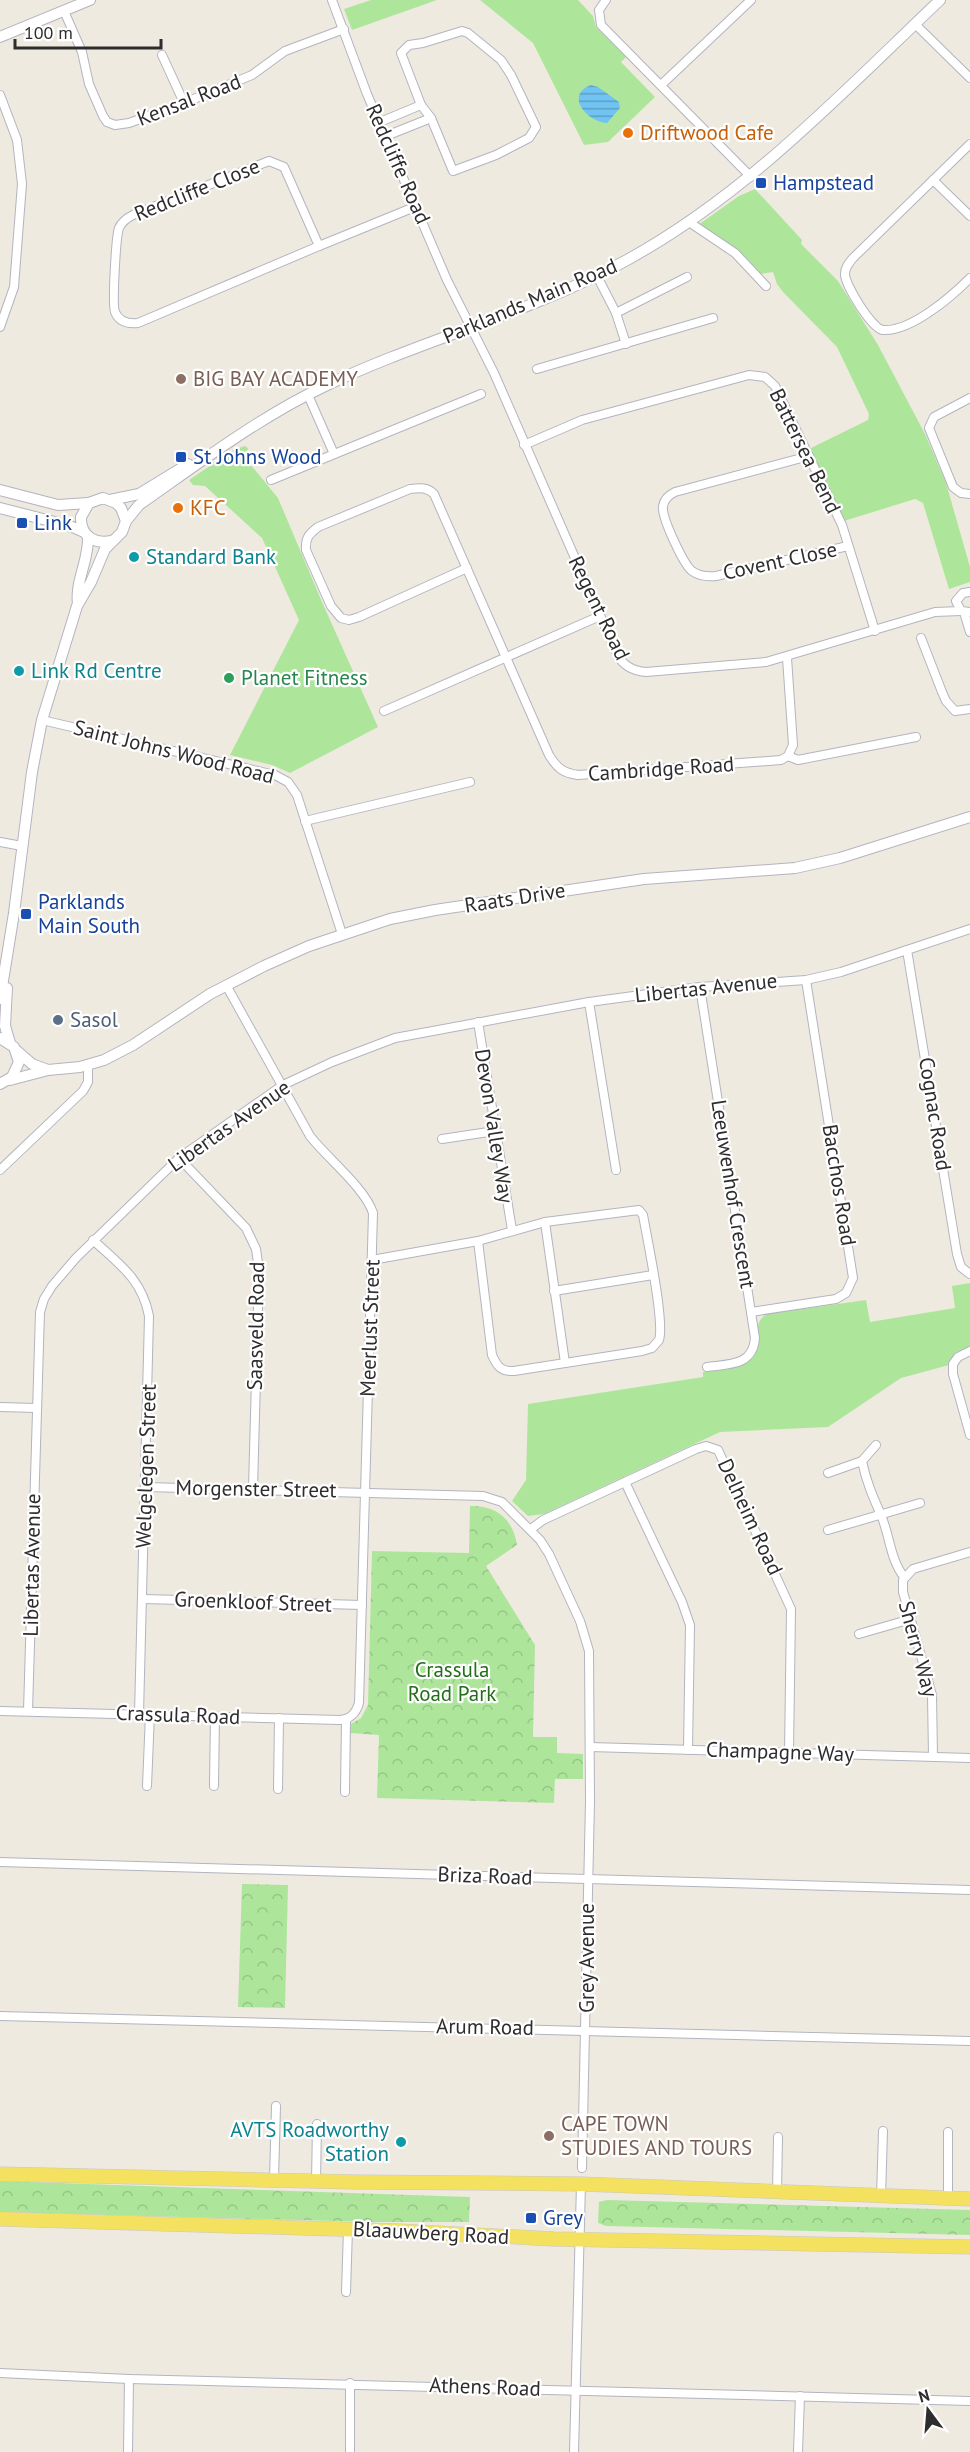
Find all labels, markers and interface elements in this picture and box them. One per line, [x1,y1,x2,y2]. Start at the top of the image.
scale bar [15,12,160,50]
text: 100 m [24,21,73,44]
street label: Kensal Road [133,67,245,132]
street label: Redcliffe Road [360,100,437,228]
place label: Driftwood Cafe [640,119,774,146]
marker: Driftwood Cafe [621,126,635,140]
street label: Redcliffe Close [130,152,264,227]
place label: Hampstead [773,169,874,196]
marker: Hampstead [754,176,768,190]
street label: Parklands Main Road [439,252,621,349]
place label: BIG BAY ACADEMY [193,365,358,392]
marker: BIG BAY ACADEMY [174,372,188,386]
street label: Battersea Bend [764,384,847,518]
place label: St Johns Wood [193,443,322,470]
marker: St Johns Wood [174,450,188,464]
place label: KFC [190,494,226,521]
marker: KFC [171,501,185,515]
place label: Link [34,509,72,536]
marker: Link [15,516,29,530]
street label: Covent Close [720,535,839,586]
place label: Standard Bank [146,543,276,570]
marker: Standard Bank [127,550,141,564]
street label: Regent Road [563,551,636,664]
place label: Link Rd Centre [31,657,162,684]
marker: Link Rd Centre [12,664,26,678]
place label: Planet Fitness [241,664,368,691]
marker: Planet Fitness [222,671,236,685]
street label: Saint Johns Wood Road [71,713,277,790]
street label: Cambridge Road [587,750,735,787]
street label: Raats Drive [463,876,567,919]
place label: Parklands Main South [38,888,140,939]
marker: Parklands Main South [19,907,33,921]
street label: Libertas Avenue [633,967,779,1008]
place label: Sasol [70,1006,118,1033]
marker: Sasol [51,1013,65,1027]
street label: Devon Valley Way [469,1047,520,1205]
street label: Cognac Road [913,1055,958,1173]
street label: Libertas Avenue [162,1073,295,1178]
street label: Leeuwenhof Crescent [705,1098,762,1290]
street label: Bacchos Road [817,1122,862,1248]
street label: Meerlust Street [354,1259,385,1397]
street label: Saasveld Road [241,1261,270,1391]
street label: Welgelegen Street [129,1383,162,1549]
street label: Delheim Road [712,1454,789,1579]
street label: Morgenster Street [175,1474,337,1503]
street label: Libertas Avenue [17,1493,46,1637]
street label: Groenkloof Street [174,1585,332,1618]
street label: Sherry Way [893,1598,944,1700]
park label: Crassula Road Park [408,1656,496,1707]
street label: Crassula Road [115,1699,241,1730]
street label: Champagne Way [706,1735,855,1768]
street label: Briza Road [437,1860,533,1891]
street label: Grey Avenue [573,1903,600,2013]
street label: Arum Road [436,2012,534,2041]
place label: CAPE TOWN STUDIES AND TOURS [561,2110,752,2161]
place label: AVTS Roadworthy Station [230,2116,389,2167]
marker: CAPE TOWN STUDIES AND TOURS [542,2129,556,2143]
marker: AVTS Roadworthy Station [394,2135,408,2149]
place label: Grey [543,2204,583,2231]
marker: Grey [524,2211,538,2225]
street label: Blaauwberg Road [352,2215,510,2250]
street label: Athens Road [429,2371,541,2402]
north arrow [898,2380,958,2440]
text: N [916,2385,932,2407]

